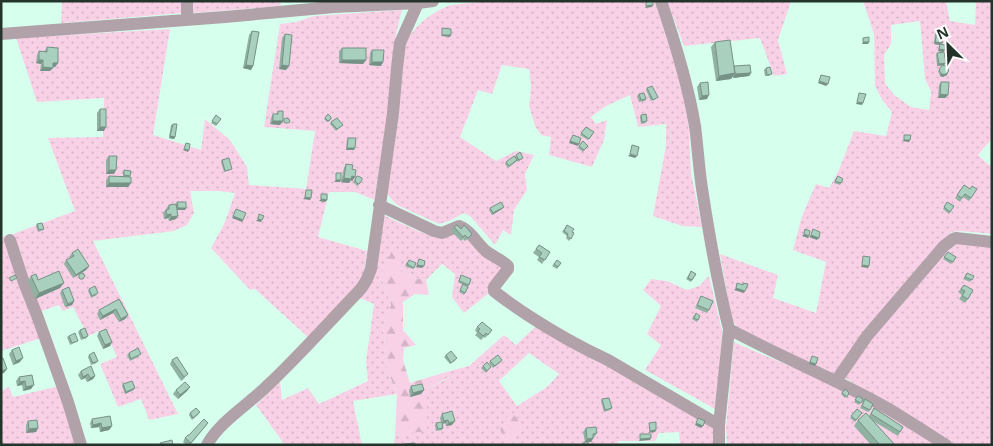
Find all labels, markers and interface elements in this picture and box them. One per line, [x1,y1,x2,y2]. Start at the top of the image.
north arrow [923,20,973,70]
text: N [933,22,952,44]

